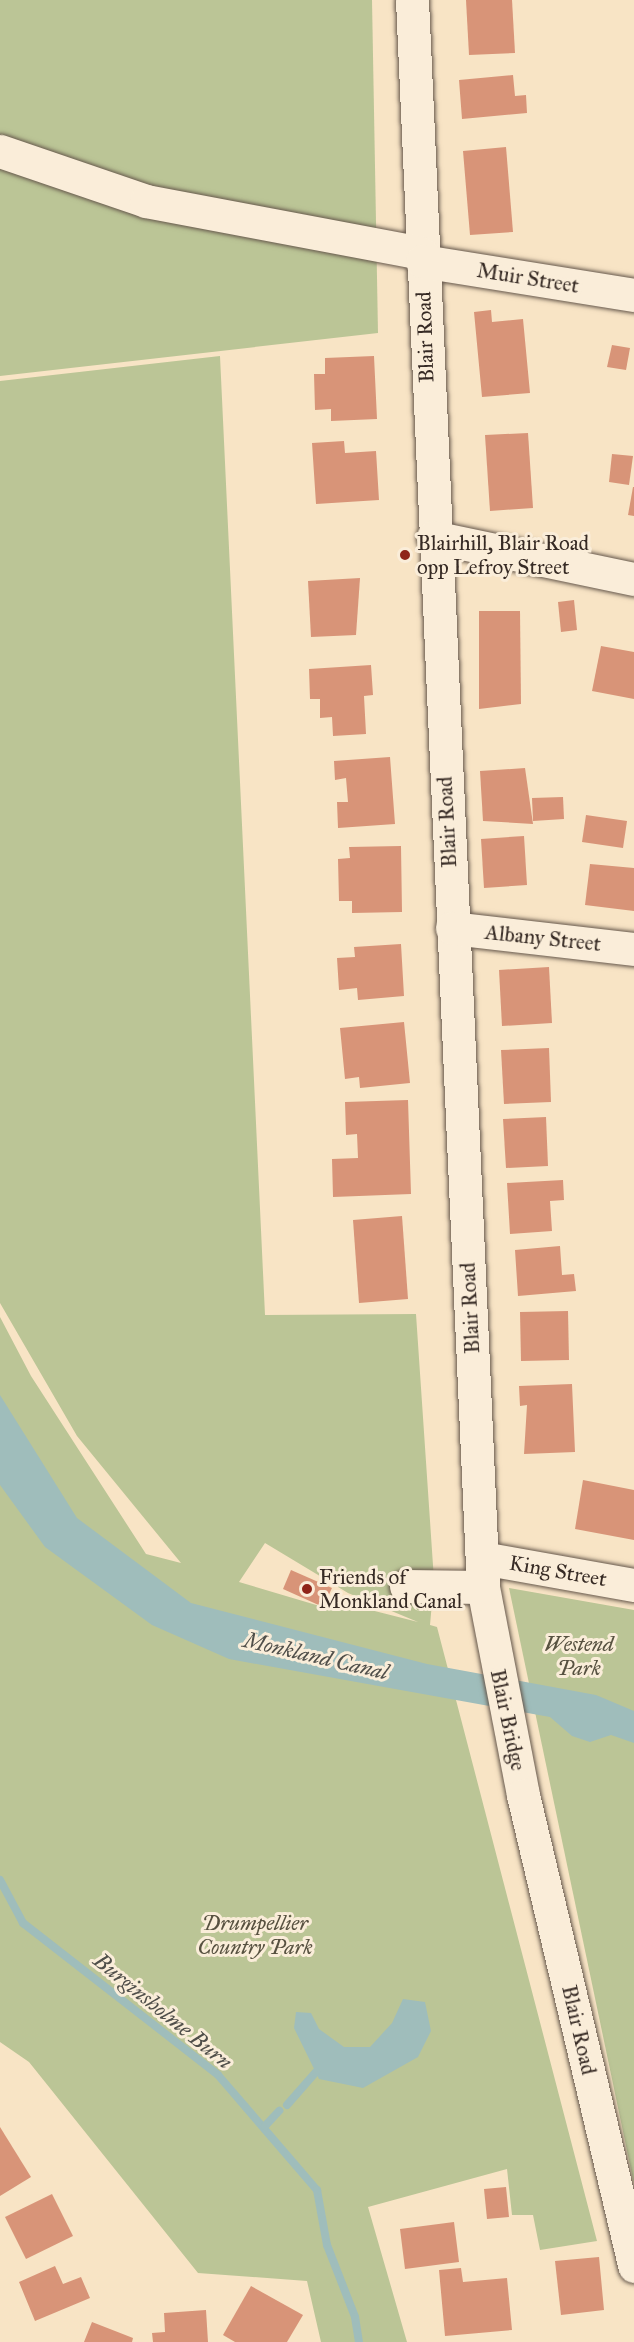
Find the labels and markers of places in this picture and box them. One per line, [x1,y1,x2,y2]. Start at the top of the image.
place label: Blairhill, Blair Road opp Lefroy Street [417,530,589,580]
marker: Blairhill, Blair Road opp Lefroy Street [398,548,412,562]
place label: Friends of Monkland Canal [319,1564,462,1614]
marker: Friends of Monkland Canal [300,1582,314,1596]

